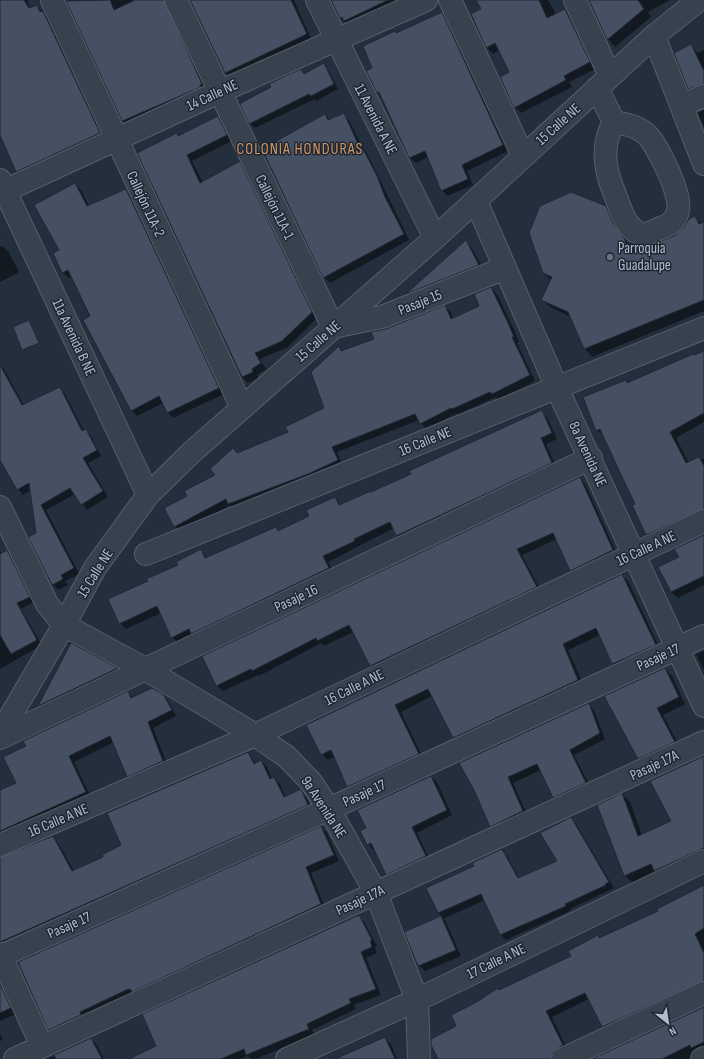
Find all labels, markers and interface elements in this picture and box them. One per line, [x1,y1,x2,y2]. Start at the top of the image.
street label: 14 Calle NE [183,75,241,116]
street label: 11 Avenida A NE [350,81,402,158]
street label: 15 Calle NE [532,99,585,150]
district label: COLONIA HONDURAS [237,140,363,159]
street label: Callejón 11A-2 [122,168,169,240]
street label: Callejón 11A-1 [251,172,299,243]
place label: Parroquia Guadalupe [618,239,671,275]
marker: Parroquia Guadalupe [605,252,615,262]
street label: Pasaje 15 [396,285,445,320]
street label: 11a Avenida B NE [47,295,100,379]
street label: 15 Calle NE [292,316,345,366]
street label: 8a Avenida NE [564,418,611,490]
street label: 16 Calle NE [396,422,454,461]
street label: 16 Calle A NE [613,526,679,571]
street label: 15 Calle NE [73,545,118,601]
street label: Pasaje 16 [271,580,321,617]
street label: Pasaje 17 [634,639,683,676]
street label: 16 Calle A NE [321,665,387,710]
street label: Pasaje 17A [627,746,682,785]
street label: 9a Avenida NE [296,773,351,842]
street label: Pasaje 17 [340,775,389,812]
street label: 16 Calle A NE [25,799,91,842]
street label: Pasaje 17A [333,881,388,920]
street label: Pasaje 17 [45,908,94,943]
street label: 17 Calle A NE [464,939,529,984]
north arrow [648,1003,688,1043]
text: N [667,1024,679,1038]

